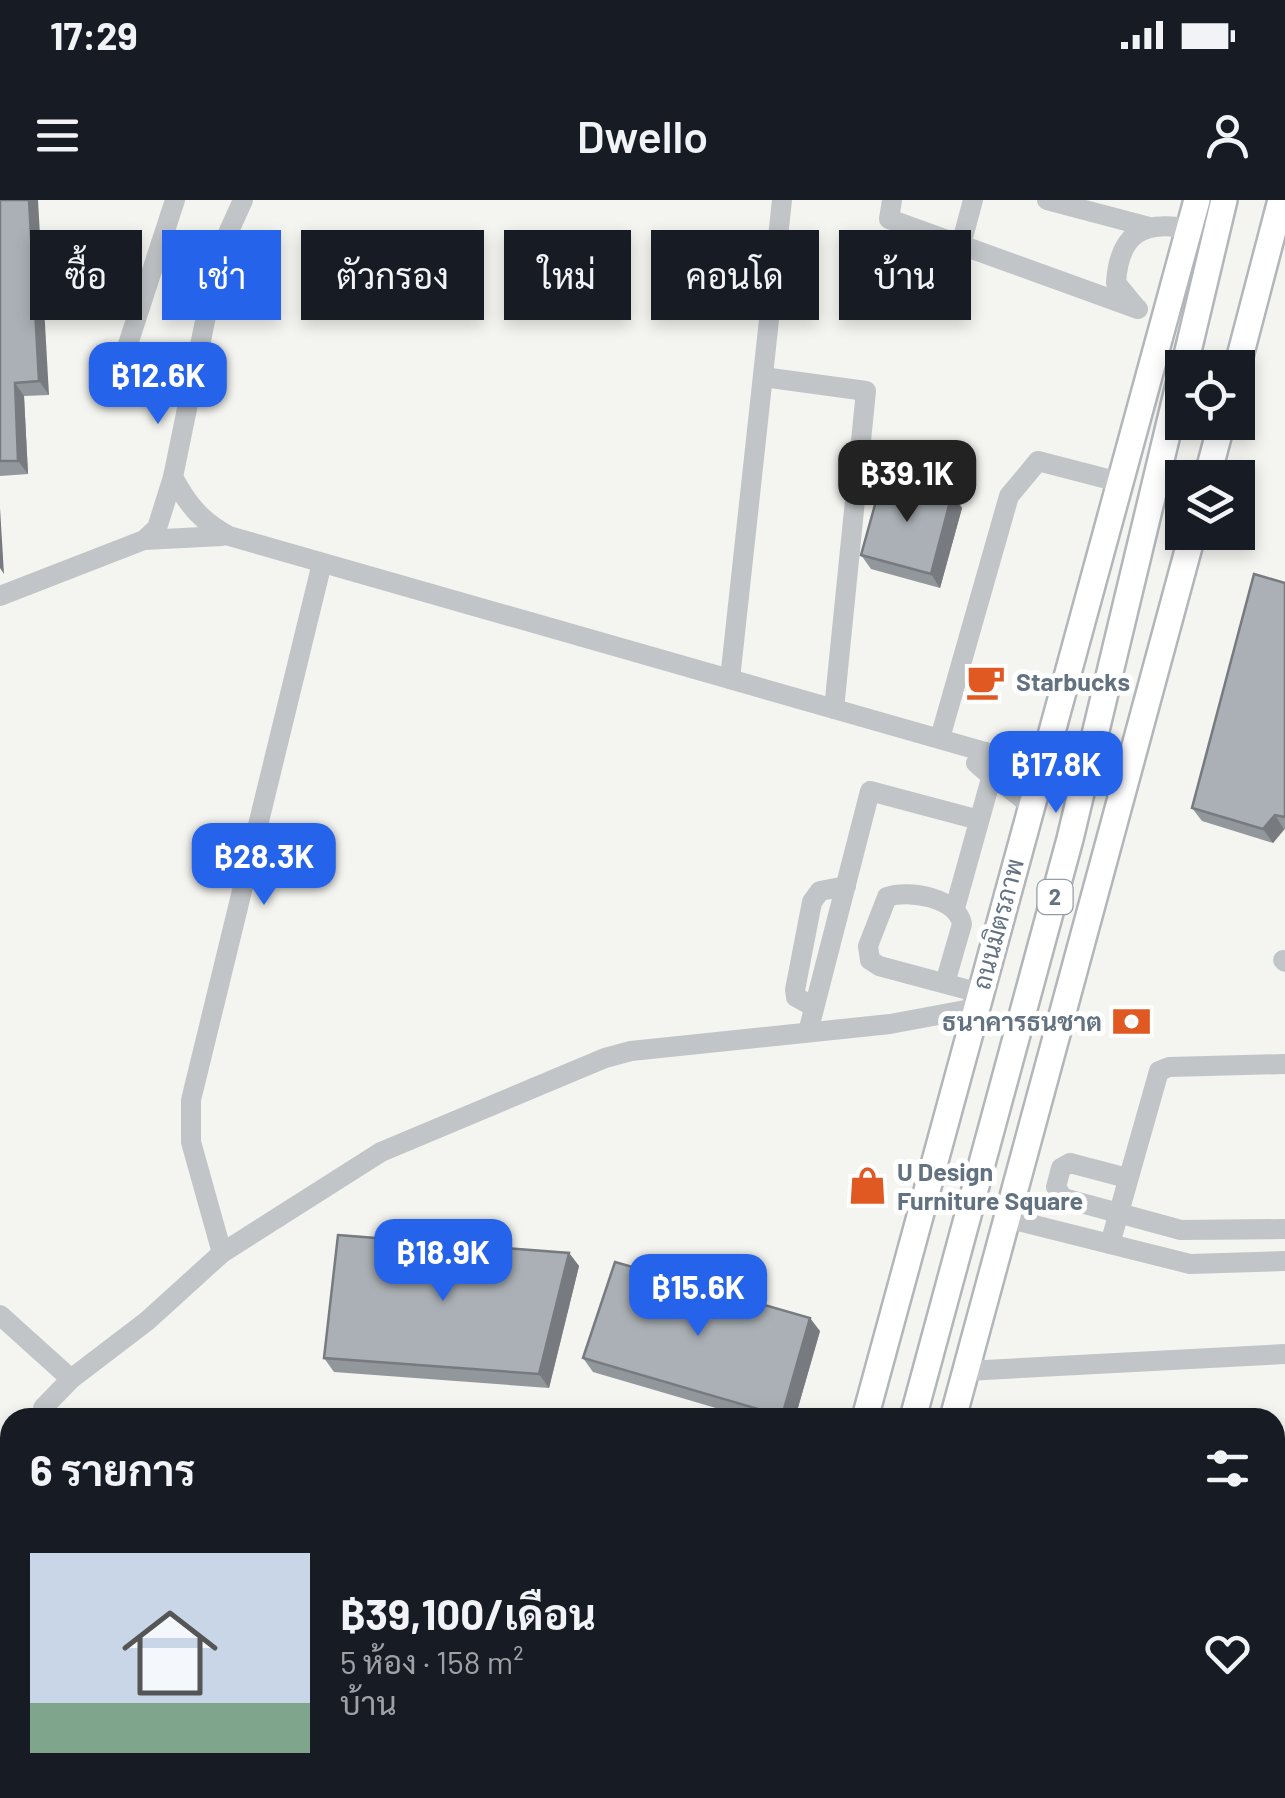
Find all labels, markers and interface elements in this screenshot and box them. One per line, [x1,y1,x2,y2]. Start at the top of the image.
text: 17:29 [50,12,138,58]
icon: menu [30,108,85,163]
text: Dwello [577,108,708,162]
icon: person [1200,108,1255,163]
chip: ซื้อ [30,230,142,320]
chip: เช่า [162,230,281,320]
chip: ตัวกรอง [301,230,484,320]
chip: ใหม่ [504,230,631,320]
chip: คอนโด [651,230,819,320]
chip: บ้าน [839,230,971,320]
pin: ฿12.6K [77,342,239,427]
map controls [1165,350,1255,550]
button: locate [1165,350,1255,440]
text: ฿12.6K [111,355,205,393]
pin: ฿39.1K [826,440,988,525]
text: ฿39.1K [860,453,954,491]
button: layers [1165,460,1255,550]
cafe icon: Starbucks [965,661,1007,703]
place label: Starbucks [1016,666,1130,696]
pin: ฿17.8K [975,731,1137,816]
text: ฿17.8K [1011,744,1101,782]
pin: ฿28.3K [183,823,345,908]
text: ฿28.3K [214,836,314,874]
street label: ถนนมิตรภาพ [965,855,1029,993]
road number: 2 [1038,880,1072,914]
bank icon: ธนาคารธนชาต [1111,1001,1153,1043]
place label: ธนาคารธนชาต [942,1006,1102,1036]
place label: U Design Furniture Square [897,1156,1083,1215]
shop icon: U Design Furniture Square [846,1165,888,1207]
pin: ฿18.9K [362,1219,524,1304]
text: ฿18.9K [396,1232,490,1270]
pin: ฿15.6K [617,1254,779,1339]
text: ฿15.6K [651,1267,745,1305]
icon: filters [1200,1441,1255,1496]
text: 6 รายการ [30,1444,195,1494]
text: ฿39,100/เดือน [340,1588,596,1638]
icon: home [110,1593,230,1713]
icon: heart [1200,1626,1255,1681]
text: 5 ห้อง · 158 m² [340,1642,524,1680]
text: บ้าน [340,1683,397,1721]

